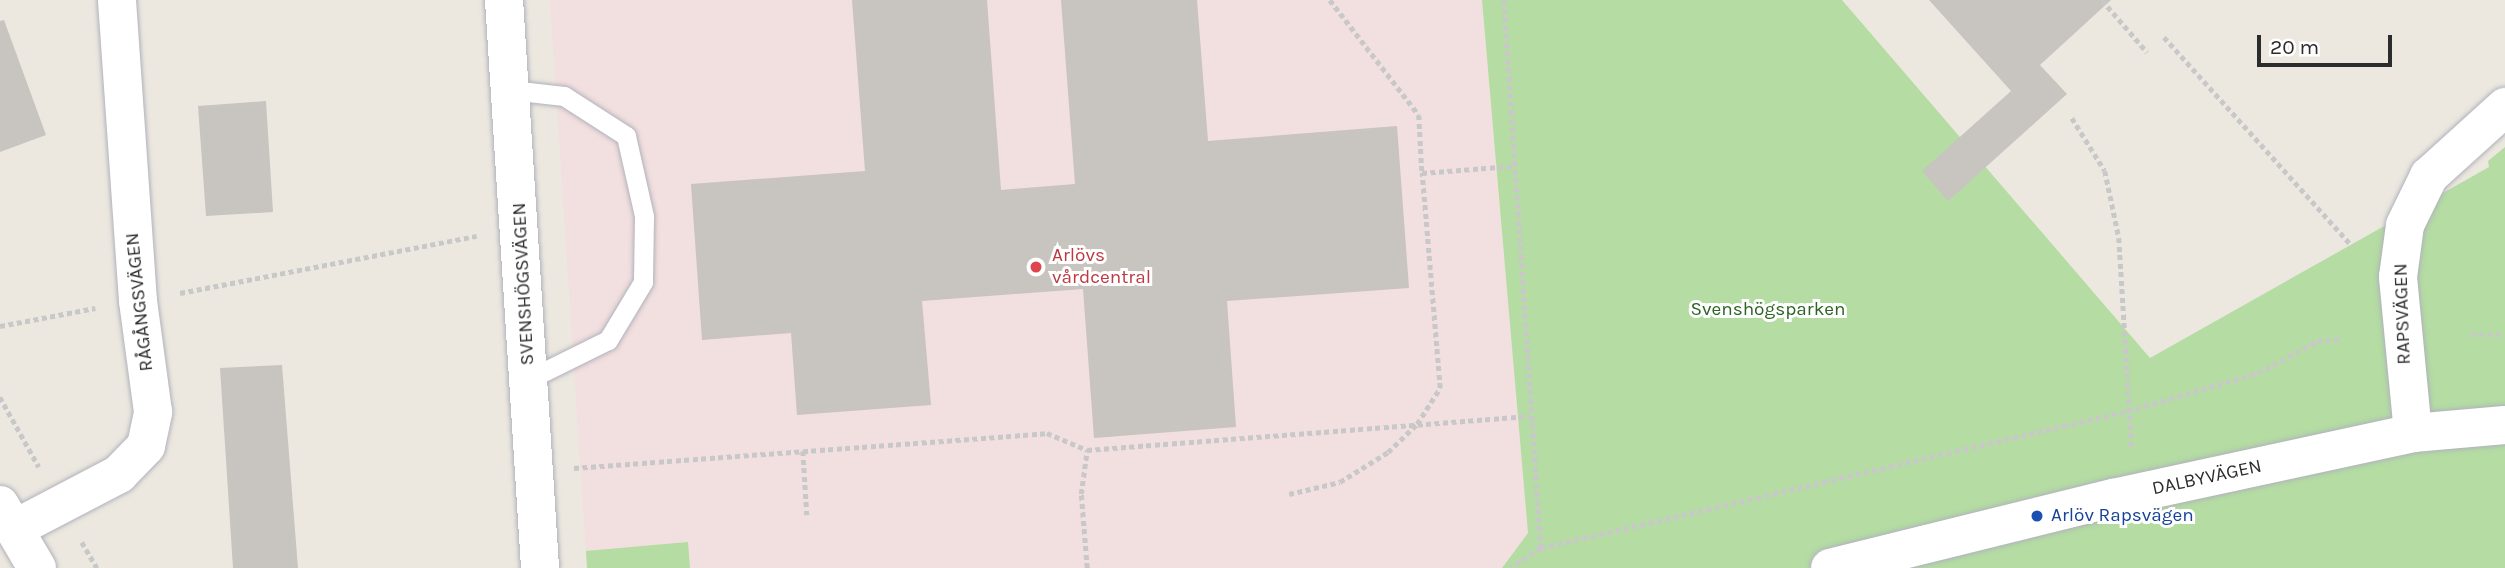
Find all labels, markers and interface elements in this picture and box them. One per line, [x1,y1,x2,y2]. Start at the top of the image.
scale bar [2260,21,2395,65]
text: 20 m [2270,35,2319,59]
street label: SVENSHÖGSVÄGEN [508,202,540,366]
street label: RÅGÅNGSVÄGEN [121,232,159,372]
place label: Arlövs vårdcentral [1052,245,1151,289]
marker: Arlövs vårdcentral [1026,257,1046,277]
street label: RAPSVÄGEN [2390,263,2416,365]
park label: Svenshögsparken [1690,299,1846,321]
street label: DALBYVÄGEN [2150,455,2264,501]
place label: Arlöv Rapsvägen [2051,505,2194,527]
marker: Arlöv Rapsvägen [2029,508,2045,524]

